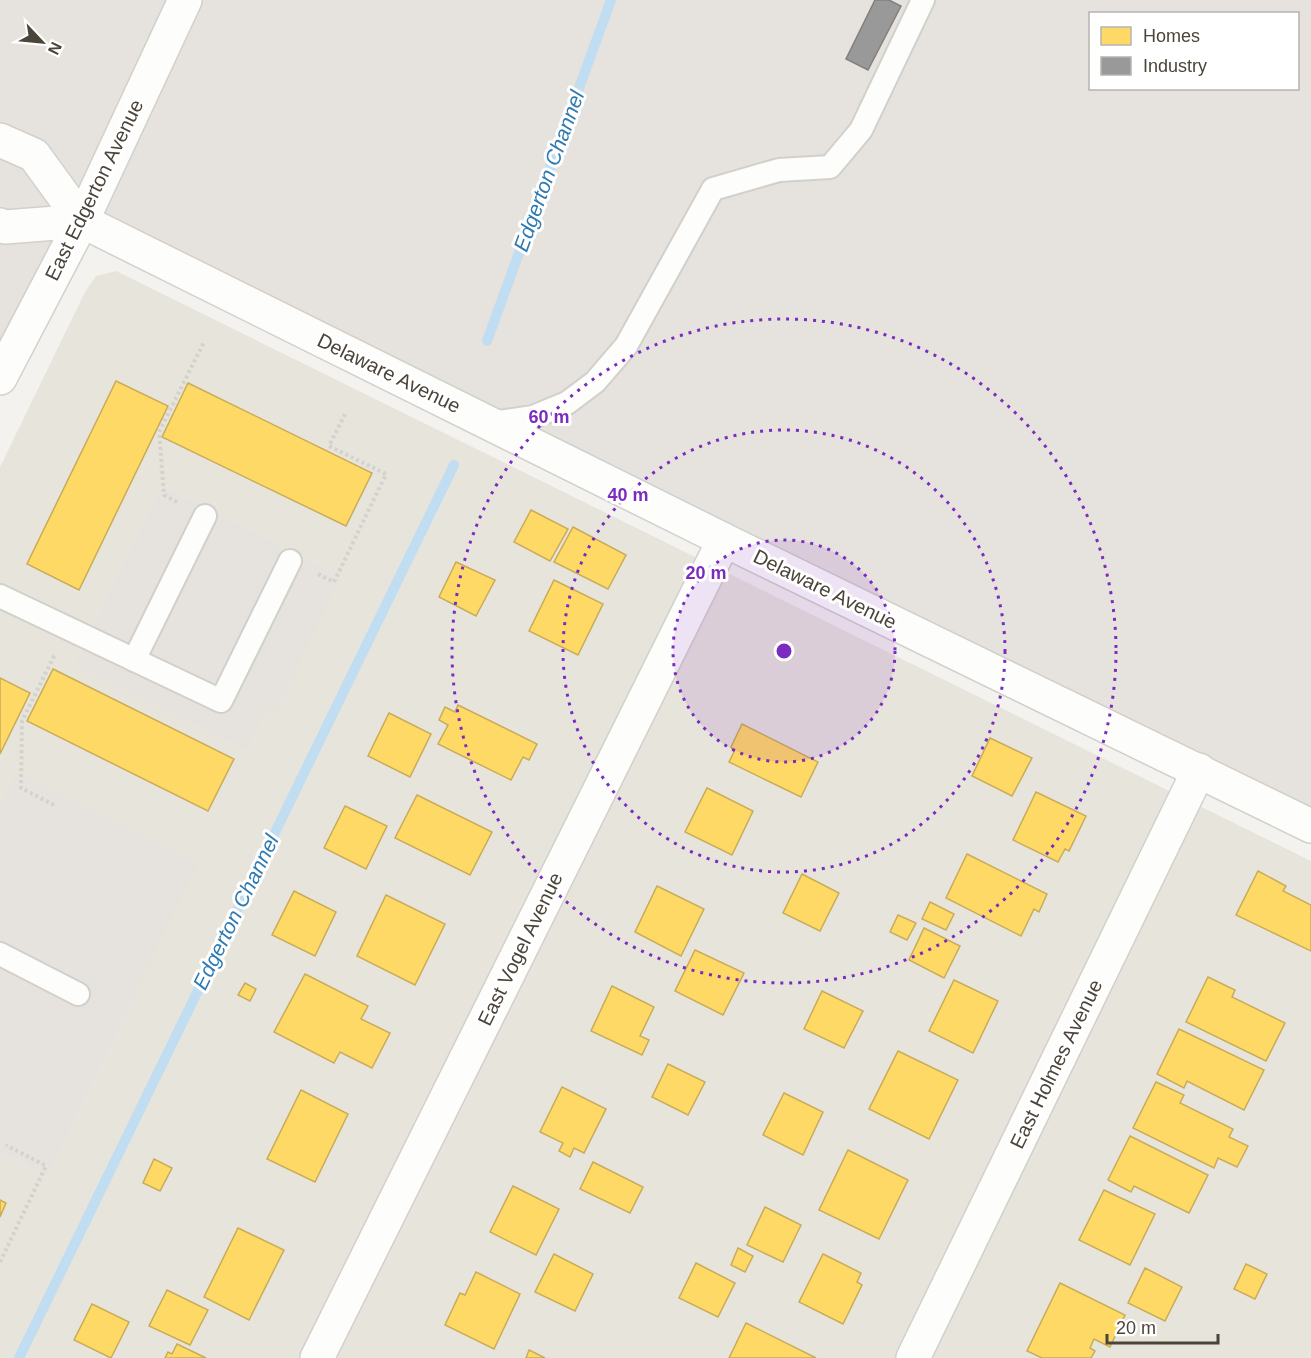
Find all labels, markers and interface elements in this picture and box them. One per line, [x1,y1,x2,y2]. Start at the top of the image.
north arrow [12,12,72,72]
legend [1089,12,1299,90]
text: Homes [1143,26,1200,46]
text: N [45,39,65,57]
text: Industry [1143,56,1207,76]
water label: Edgerton Channel [509,86,589,254]
street label: East Edgerton Avenue [41,96,147,284]
street label: Delaware Avenue [314,329,464,417]
text: 60 m [528,407,570,427]
text: 40 m [607,485,649,505]
street label: Delaware Avenue [750,545,900,633]
text: 20 m [685,563,727,583]
centre of rings [774,641,794,661]
water label: Edgerton Channel [188,829,284,993]
street label: East Vogel Avenue [473,869,567,1029]
street label: East Holmes Avenue [1005,976,1107,1152]
scale bar [1107,1307,1218,1345]
text: 20 m [1116,1318,1156,1338]

